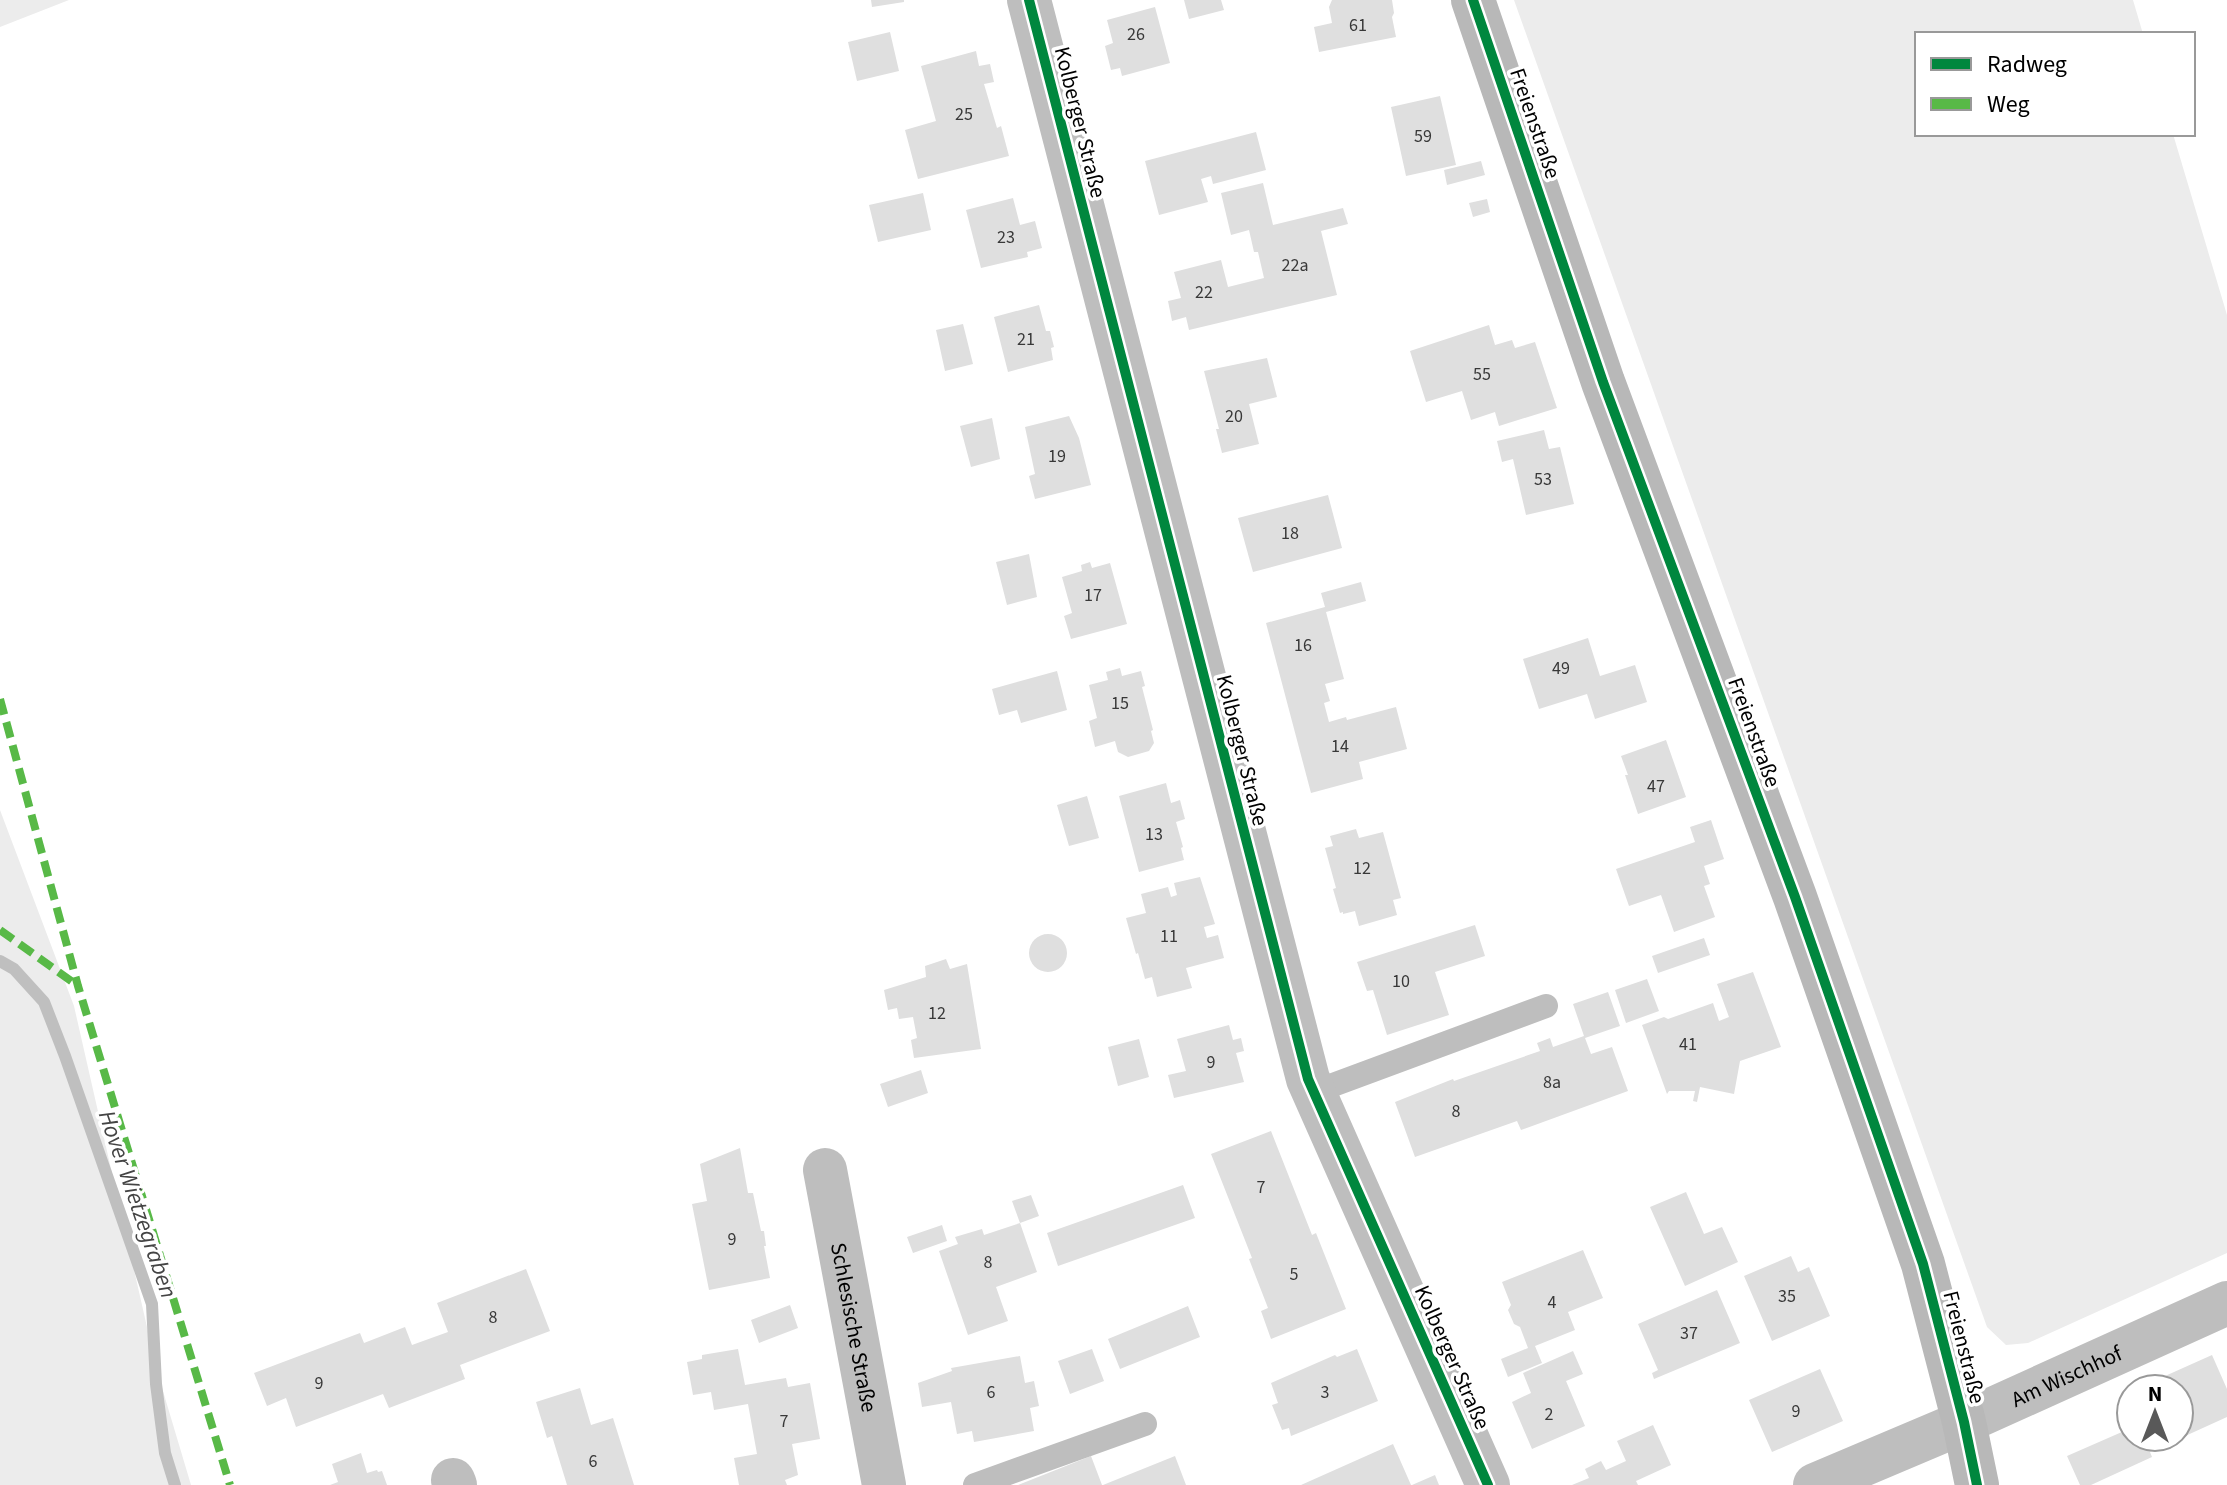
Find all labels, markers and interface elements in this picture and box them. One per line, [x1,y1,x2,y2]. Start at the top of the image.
house number: 61 [1349,13,1367,38]
house number: 26 [1127,22,1145,47]
legend [1915,32,2195,136]
street label: Kolberger Straße [1046,43,1114,201]
text: Radweg [1987,47,2067,82]
street label: Freienstraße [1501,64,1569,183]
text: Weg [1987,87,2030,122]
house number: 25 [955,102,973,127]
house number: 59 [1414,124,1432,149]
house number: 23 [997,225,1015,250]
house number: 22a [1282,253,1308,278]
house number: 22 [1195,280,1213,305]
house number: 21 [1017,327,1035,352]
house number: 55 [1473,362,1491,387]
house number: 20 [1225,404,1243,429]
house number: 19 [1048,444,1066,469]
house number: 53 [1534,467,1552,492]
house number: 18 [1281,521,1299,546]
house number: 17 [1084,583,1102,608]
house number: 16 [1294,633,1312,658]
house number: 49 [1552,656,1570,681]
street label: Kolberger Straße [1208,671,1276,829]
street label: Freienstraße [1719,673,1789,792]
house number: 15 [1111,691,1129,716]
house number: 14 [1331,734,1349,759]
house number: 47 [1647,774,1665,799]
house number: 13 [1145,822,1163,847]
house number: 12 [1353,856,1371,881]
house number: 11 [1160,924,1178,949]
house number: 10 [1392,969,1410,994]
house number: 12 [928,1001,946,1026]
house number: 41 [1679,1032,1697,1057]
house number: 9 [1207,1050,1216,1075]
house number: 8a [1543,1070,1561,1095]
house number: 8 [1452,1099,1461,1124]
water label: Hover Wietzegraben [89,1106,186,1303]
house number: 7 [1257,1175,1266,1200]
house number: 9 [728,1227,737,1252]
street label: Schlesische Straße [822,1240,885,1415]
house number: 8 [984,1250,993,1275]
house number: 5 [1290,1262,1299,1287]
street label: Kolberger Straße [1406,1280,1498,1435]
house number: 35 [1778,1284,1796,1309]
street label: Freienstraße [1935,1288,1993,1407]
house number: 4 [1548,1290,1557,1315]
house number: 8 [489,1305,498,1330]
house number: 37 [1680,1321,1698,1346]
street label: Am Wischhof [2006,1337,2129,1416]
house number: 9 [315,1371,324,1396]
north arrow [2115,1373,2195,1453]
text: N [2148,1378,2162,1410]
house number: 6 [987,1380,996,1405]
house number: 3 [1321,1380,1330,1405]
house number: 9 [1792,1399,1801,1424]
house number: 2 [1545,1402,1554,1427]
house number: 7 [780,1409,789,1434]
house number: 6 [589,1449,598,1474]

